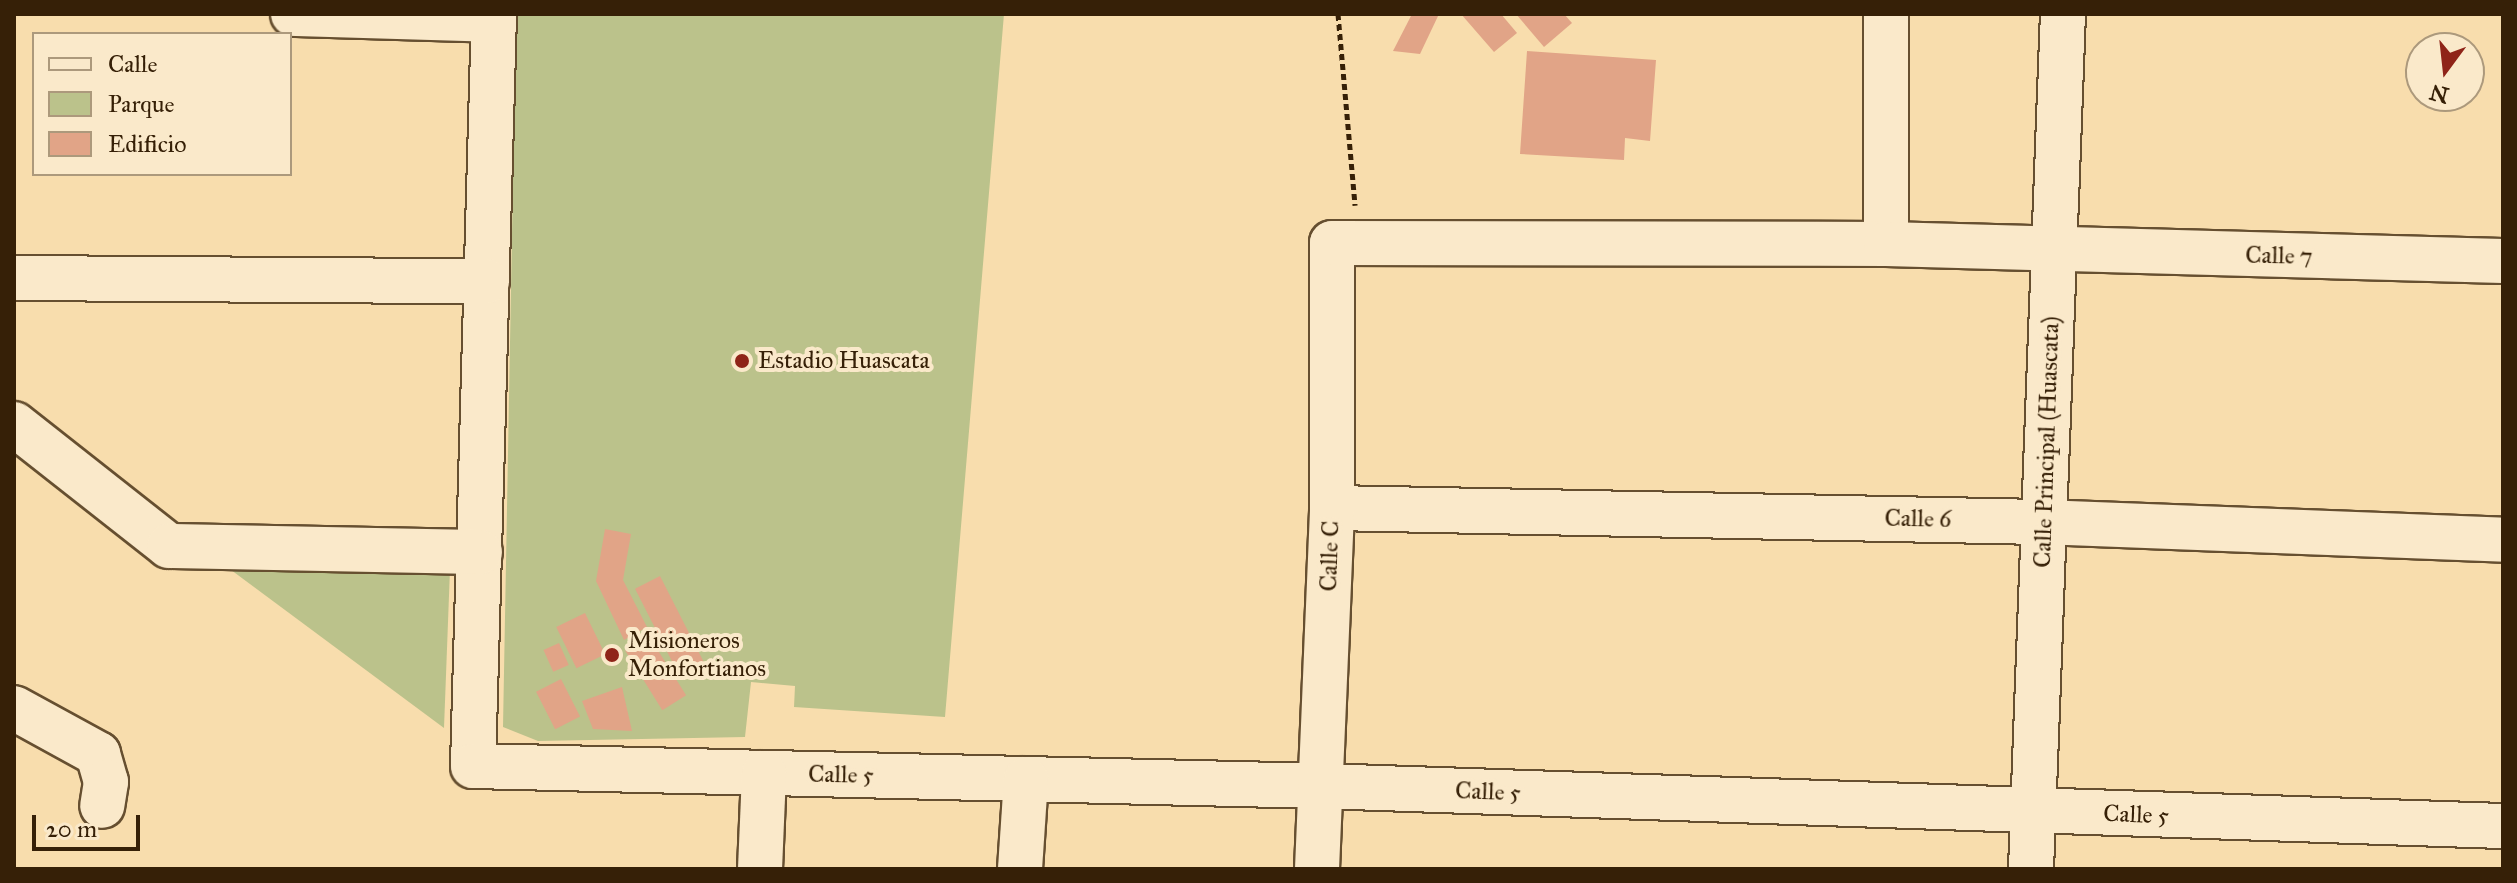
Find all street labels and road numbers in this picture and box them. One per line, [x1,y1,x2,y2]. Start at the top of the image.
street label: Calle 7 [2245,241,2313,271]
street label: Calle Principal (Huascata) [2028,316,2066,568]
street label: Calle 6 [1884,504,1952,534]
street label: Calle C [1314,520,1346,592]
street label: Calle 5 [808,760,874,790]
street label: Calle 5 [1455,776,1521,808]
street label: Calle 5 [2103,799,2169,831]

